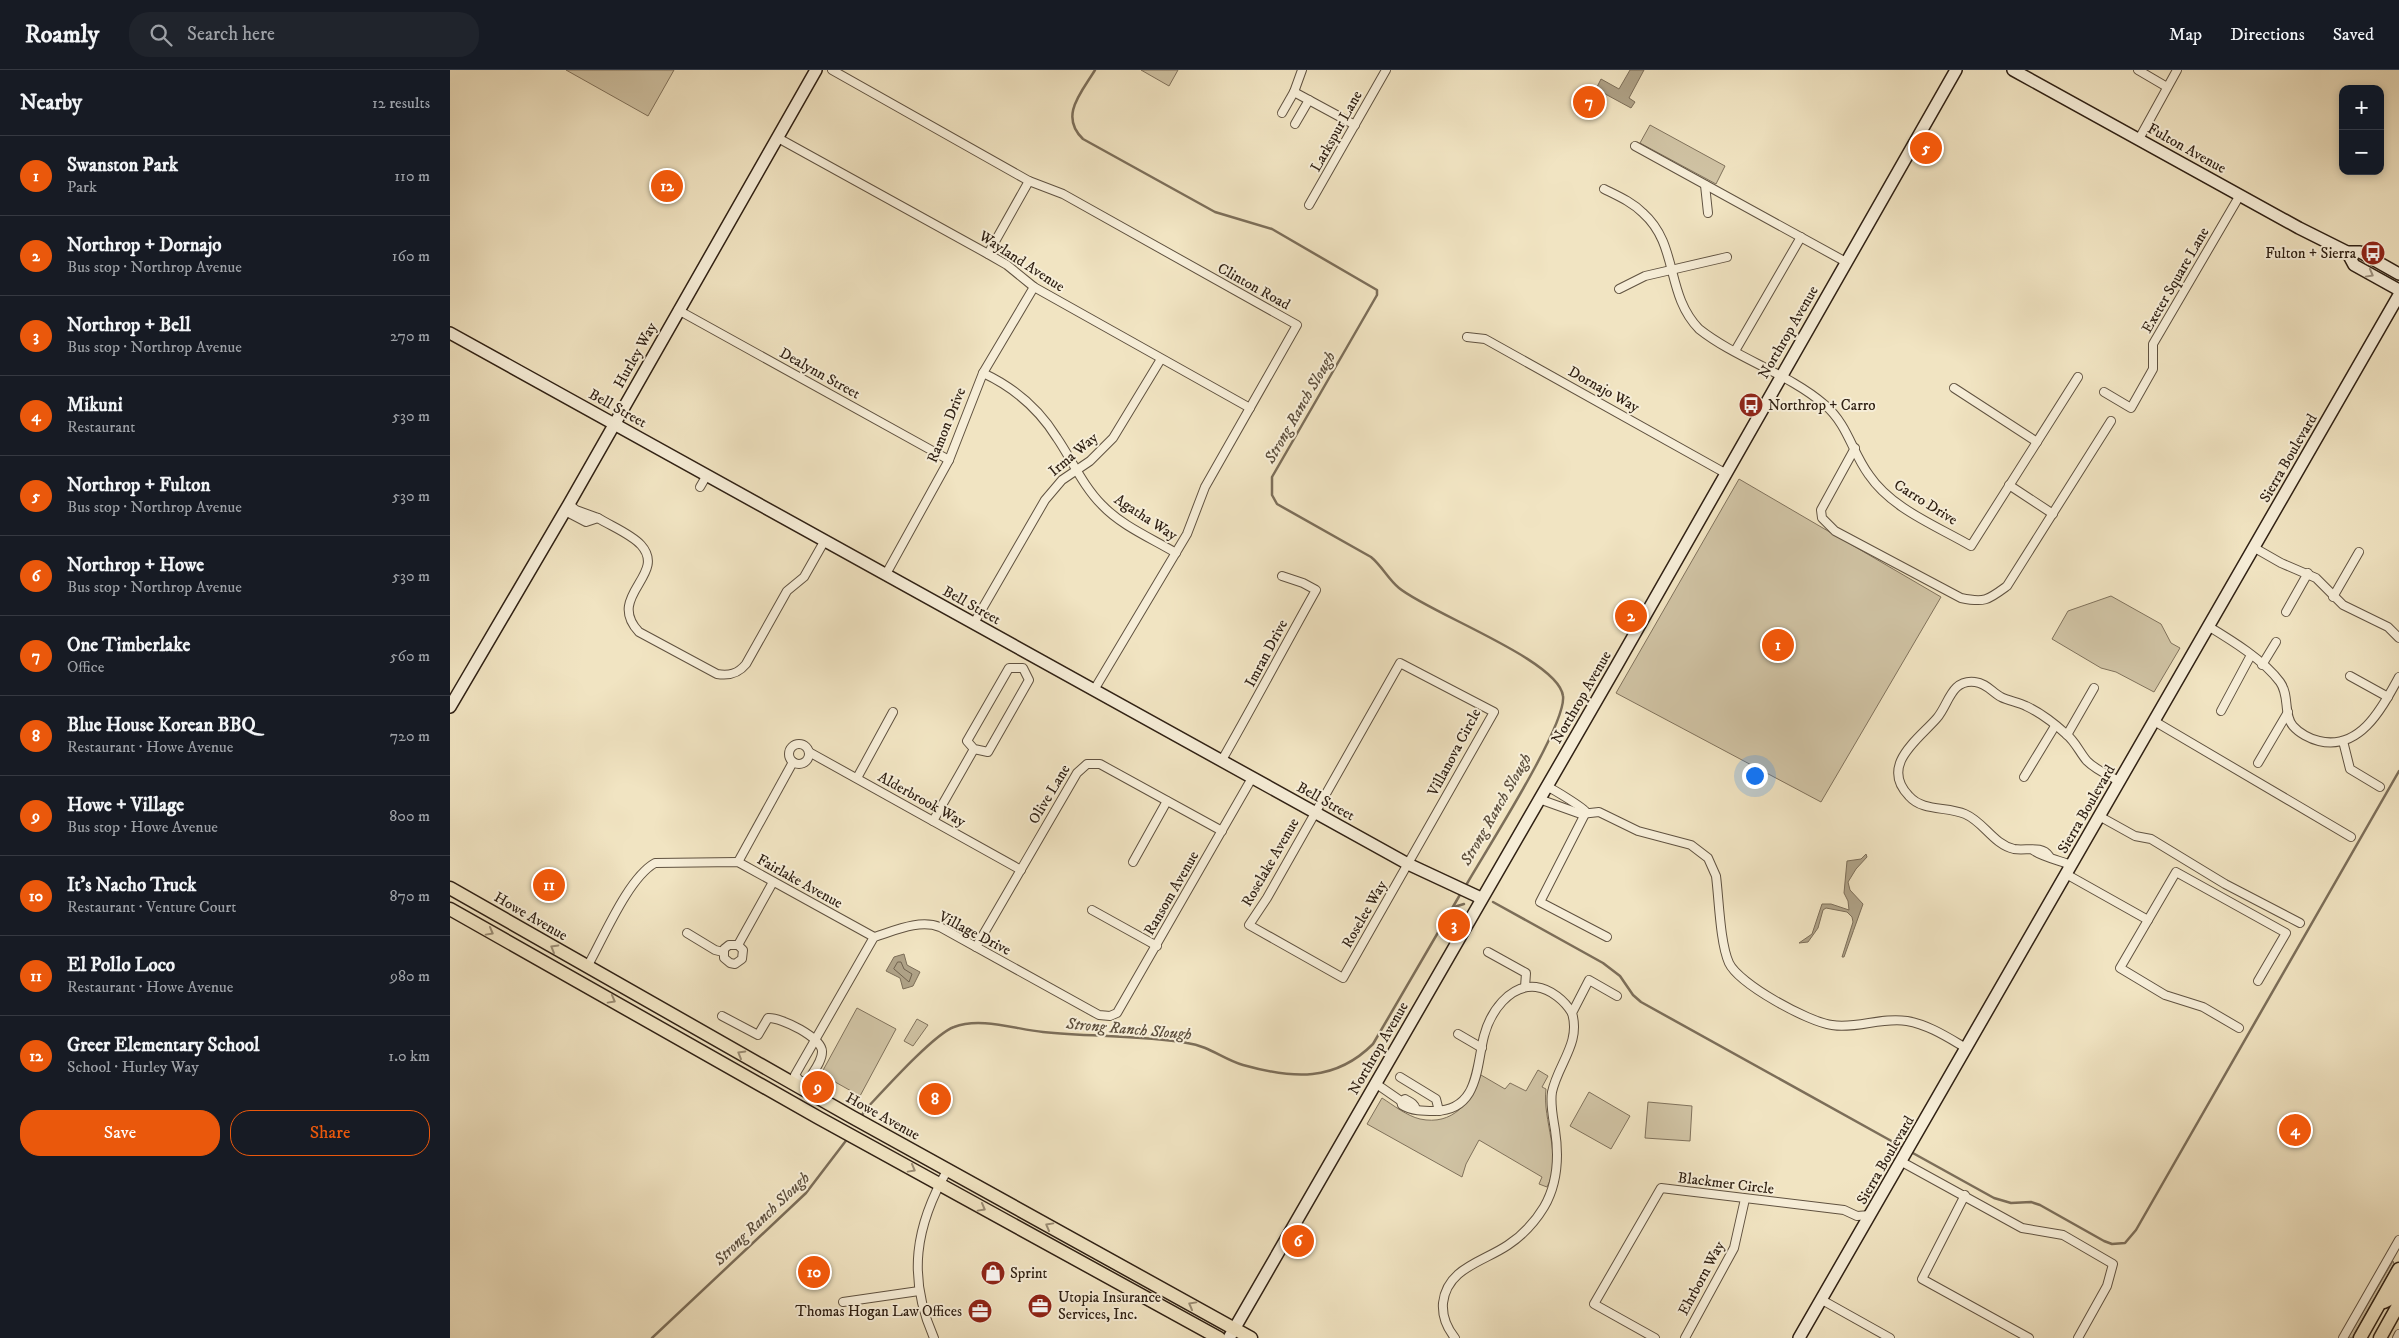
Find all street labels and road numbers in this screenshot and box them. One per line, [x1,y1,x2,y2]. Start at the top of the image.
street label: Larkspur Lane [1306,87,1367,175]
street label: Fulton Avenue [2144,119,2229,178]
street label: Exeter Square Lane [2137,224,2213,337]
street label: Wayland Avenue [974,226,1068,296]
street label: Clinton Road [1214,259,1294,314]
street label: Northrop Avenue [1754,282,1823,382]
street label: Hurley Way [610,318,662,391]
street label: Dealynn Street [776,343,864,404]
street label: Dornajo Way [1565,362,1643,417]
street label: Bell Street [585,385,650,432]
street label: Ramon Drive [923,385,970,466]
street label: Sierra Boulevard [2255,410,2322,506]
street label: Irma Way [1045,428,1103,481]
street label: Carro Drive [1890,475,1961,529]
street label: Agatha Way [1110,490,1182,545]
street label: Bell Street [939,582,1004,629]
street label: Imran Drive [1241,616,1292,690]
street label: Northrop Avenue [1547,647,1616,747]
street label: Villanova Circle [1423,705,1485,800]
street label: Olive Lane [1024,761,1075,827]
street label: Sierra Boulevard [2053,761,2120,857]
street label: Alderbrook Way [875,768,970,832]
street label: Bell Street [1293,778,1358,825]
street label: Roselake Avenue [1237,815,1303,910]
street label: Ransom Avenue [1140,848,1203,939]
street label: Fairlake Avenue [753,850,846,913]
street label: Roselee Way [1338,876,1392,951]
street label: Howe Avenue [491,888,571,945]
street label: Village Drive [934,907,1014,960]
street label: Northrop Avenue [1344,998,1413,1098]
street label: Howe Avenue [842,1088,923,1145]
street label: Sierra Boulevard [1852,1112,1919,1208]
street label: Blackmer Circle [1677,1168,1775,1199]
street label: Ehrborn Way [1674,1237,1729,1319]

